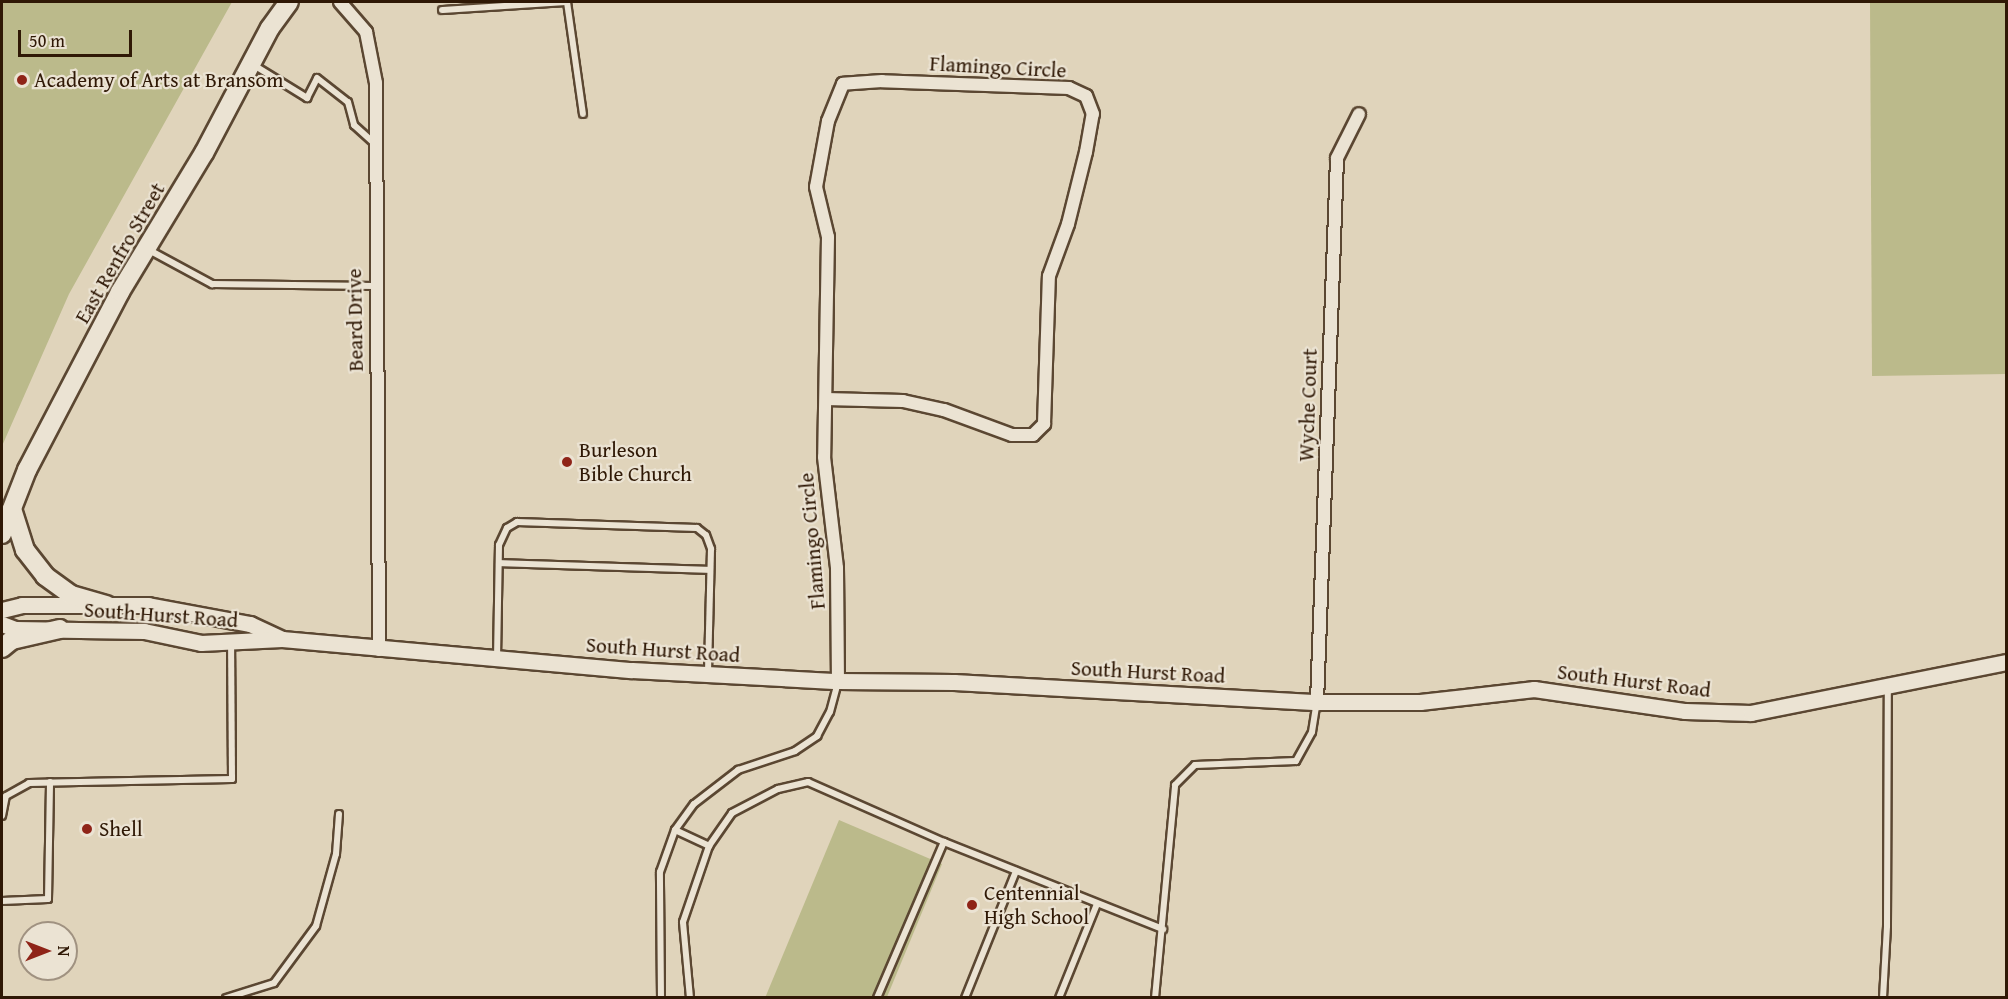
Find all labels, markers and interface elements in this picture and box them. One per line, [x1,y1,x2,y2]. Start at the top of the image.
scale bar [21,18,135,56]
text: 50 m [29,27,65,54]
street label: Flamingo Circle [929,51,1067,83]
place label: Academy of Arts at Bransom [34,67,283,93]
marker: Academy of Arts at Bransom [15,73,29,87]
street label: East Renfro Street [70,178,170,328]
street label: Beard Drive [342,268,368,372]
street label: Wyche Court [1293,348,1323,462]
place label: Burleson Bible Church [579,437,692,487]
marker: Burleson Bible Church [560,455,574,469]
street label: Flamingo Circle [793,472,831,610]
street label: South Hurst Road [83,597,239,633]
street label: South Hurst Road [585,632,741,668]
street label: South Hurst Road [1070,655,1226,689]
street label: South Hurst Road [1556,659,1712,703]
place label: Shell [99,816,143,842]
marker: Shell [80,822,94,836]
place label: Centennial High School [984,880,1089,930]
marker: Centennial High School [965,898,979,912]
north arrow [18,921,78,981]
text: N [52,946,76,956]

